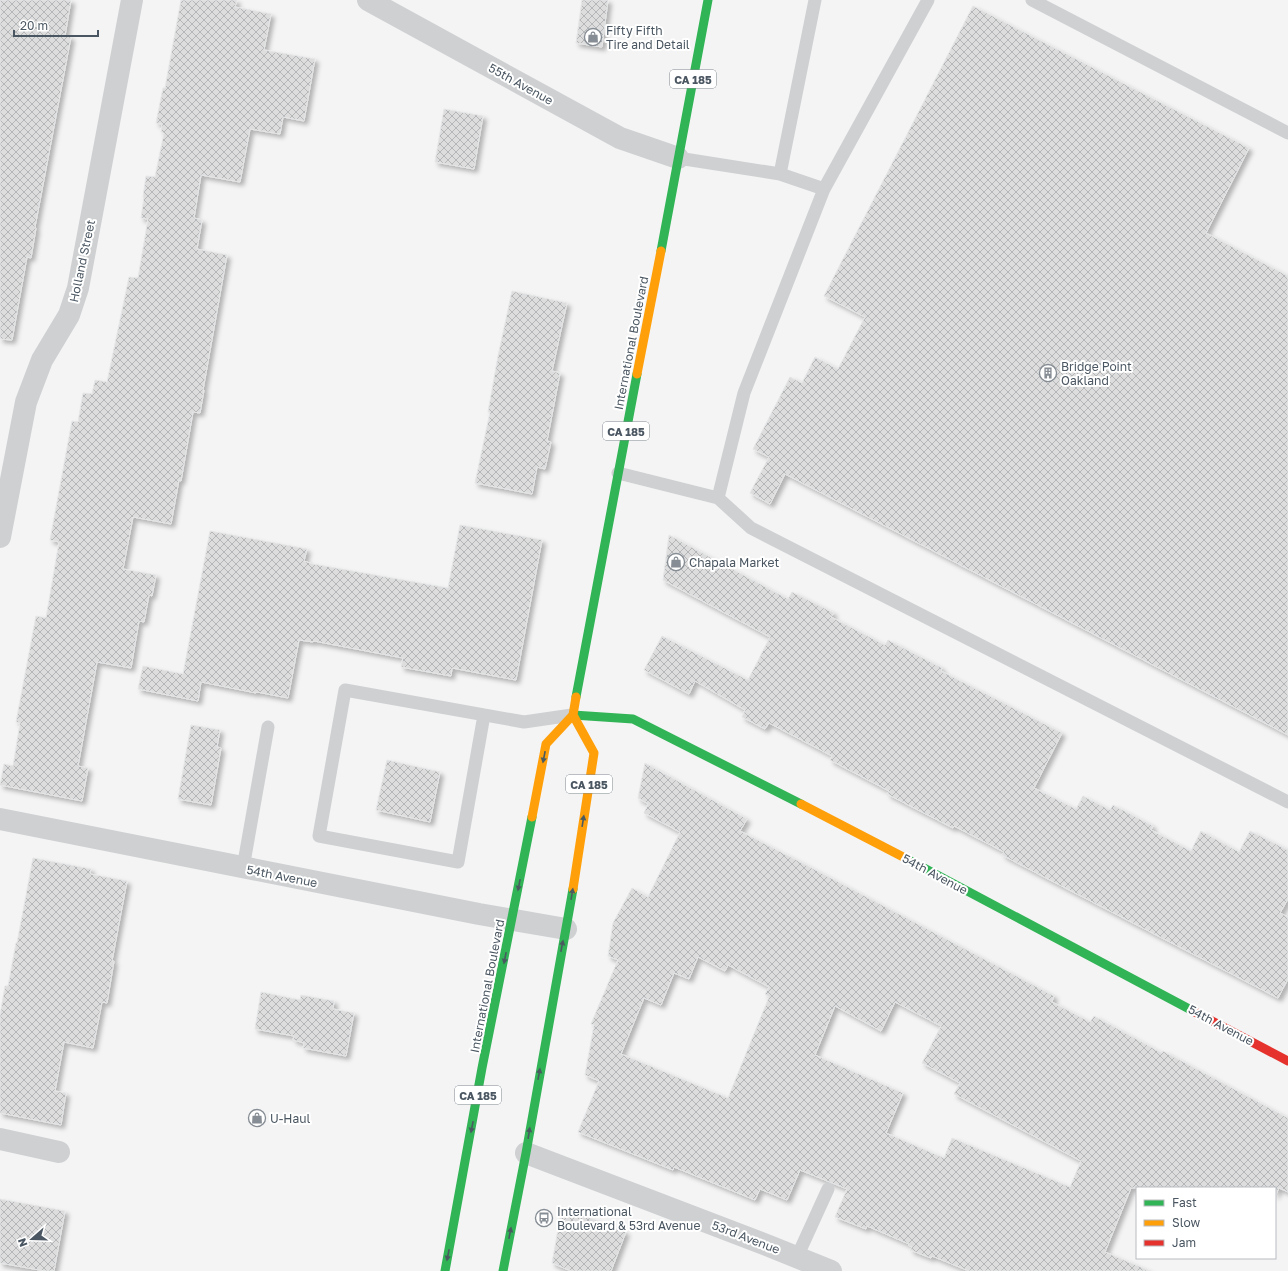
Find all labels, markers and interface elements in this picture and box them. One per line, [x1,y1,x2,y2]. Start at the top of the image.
scale bar [14,12,98,38]
text: 20 m [20,18,48,33]
place label: Fifty Fifth Tire and Detail [606,23,690,52]
shop icon: Fifty Fifth Tire and Detail [583,27,603,47]
street label: 55th Avenue [486,60,556,108]
road number: CA 185 [670,70,716,88]
street label: Holland Street [66,218,98,304]
street label: International Boulevard [611,275,651,411]
place label: Bridge Point Oakland [1061,359,1132,388]
building icon: Bridge Point Oakland [1038,363,1058,383]
road number: CA 185 [603,422,649,440]
shop icon: Chapala Market [666,552,686,572]
place label: Chapala Market [689,555,779,570]
one-way arrow [540,751,546,764]
road number: CA 185 [566,775,612,793]
one-way arrow [580,815,586,827]
street label: 54th Avenue [900,851,970,897]
street label: 54th Avenue [245,862,319,890]
one-way arrow [516,879,522,891]
one-way arrow [569,888,575,900]
street label: International Boulevard [467,918,507,1054]
one-way arrow [560,940,566,952]
one-way arrow [501,952,507,964]
street label: 54th Avenue [1186,1002,1256,1048]
one-way arrow [536,1068,542,1080]
road number: CA 185 [455,1086,501,1104]
shop icon: U-Haul [247,1108,267,1128]
place label: U-Haul [270,1111,310,1126]
one-way arrow [468,1121,474,1133]
one-way arrow [526,1127,532,1139]
legend [1136,1187,1276,1259]
text: Fast [1172,1195,1197,1210]
place label: International Boulevard & 53rd Avenue [557,1204,700,1233]
bus stop icon: International Boulevard & 53rd Avenue [534,1208,554,1228]
text: Slow [1172,1215,1200,1230]
street label: 53rd Avenue [710,1217,782,1257]
north arrow [12,1219,52,1259]
one-way arrow [508,1227,514,1239]
text: Jam [1172,1235,1196,1250]
text: N [15,1236,30,1249]
one-way arrow [444,1249,450,1261]

